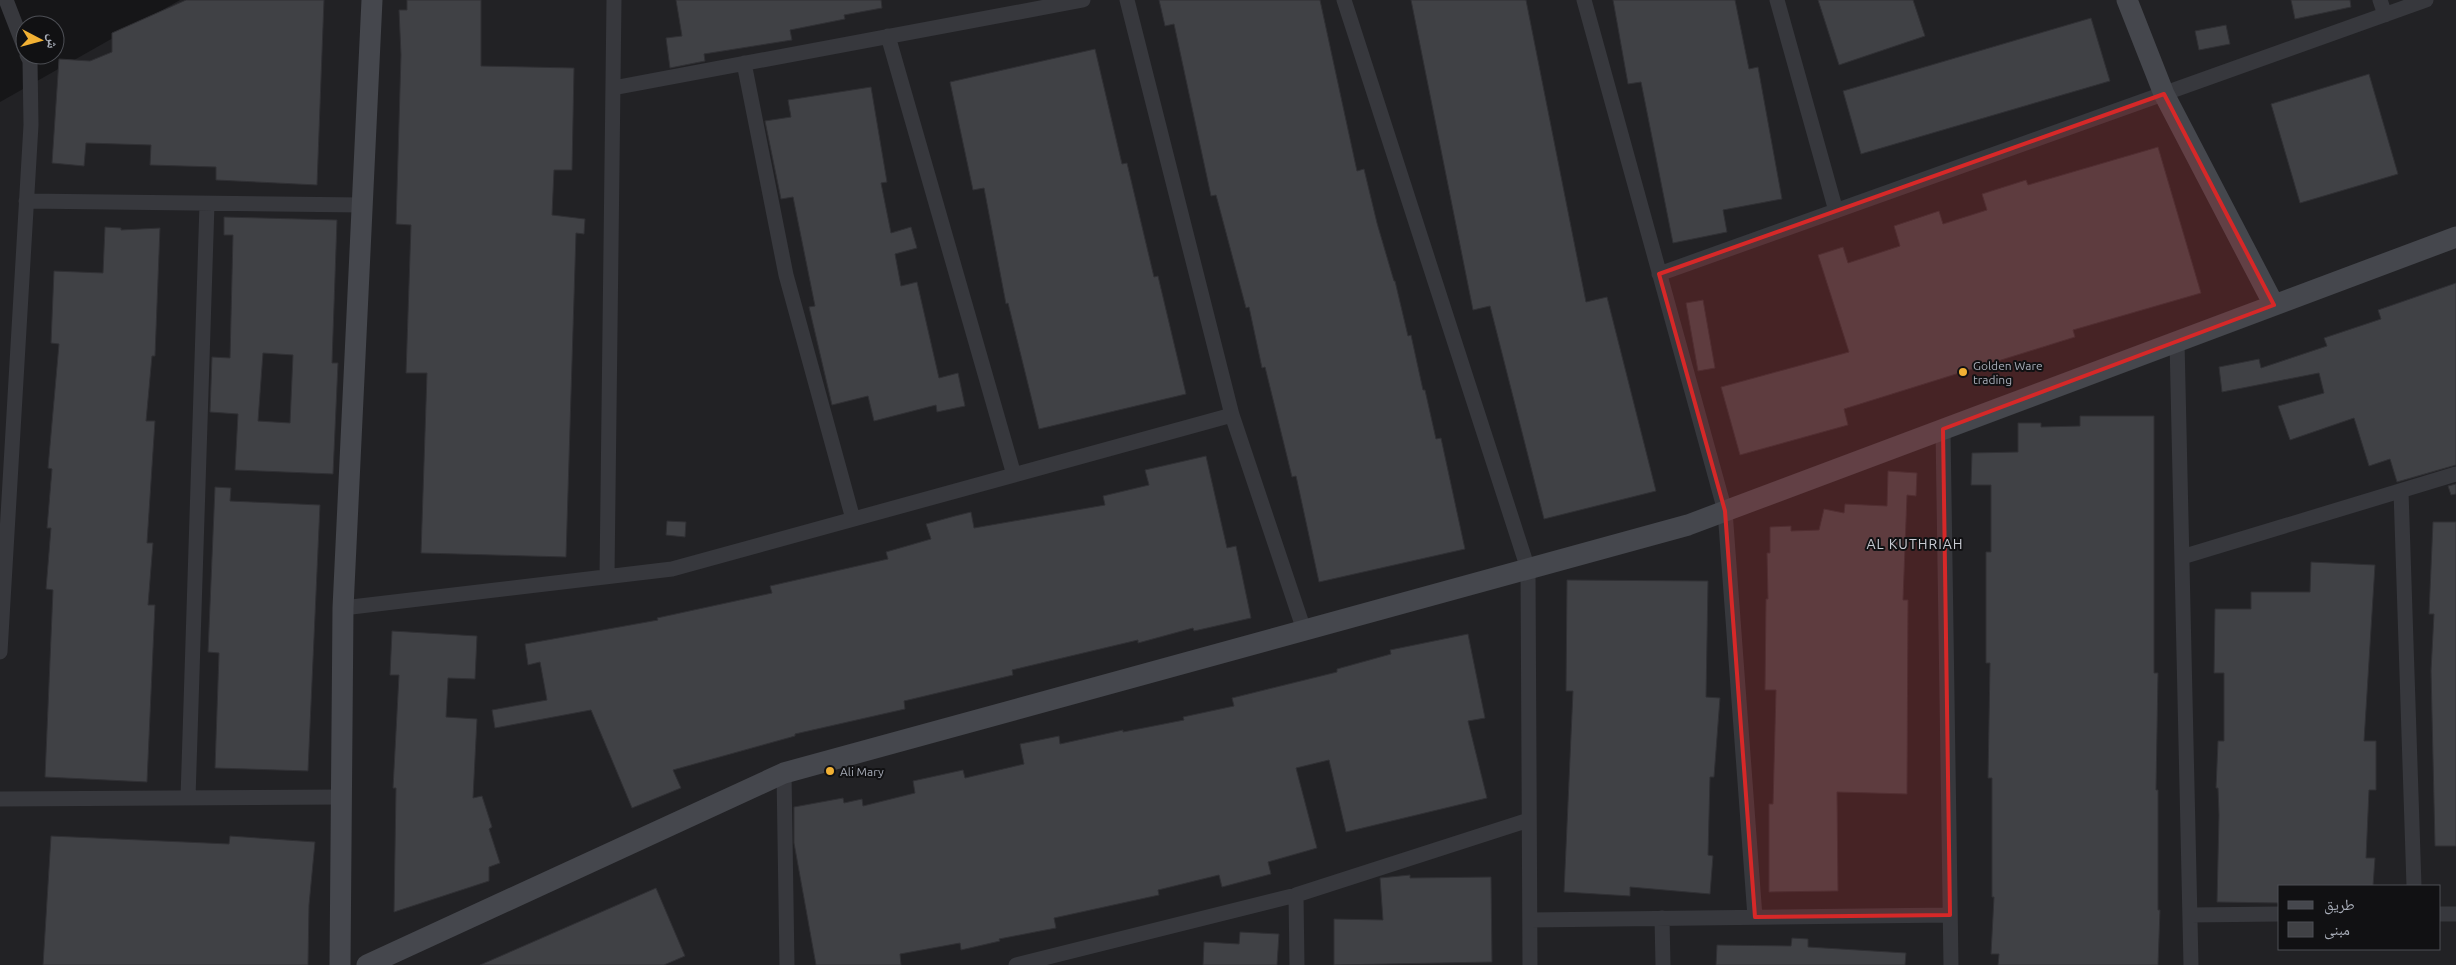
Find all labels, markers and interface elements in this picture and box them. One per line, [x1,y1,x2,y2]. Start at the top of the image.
north arrow [15,15,65,65]
text: ش [43,33,62,50]
place label: Golden Ware trading [1973,359,2043,386]
marker: Golden Ware trading [1957,366,1969,378]
district label: AL KUTHRIAH [1866,536,1964,552]
marker: Ali Mary [824,765,836,777]
place label: Ali Mary [840,765,884,778]
legend [2278,885,2441,950]
text: طريق [2324,896,2355,915]
text: مبنى [2324,921,2350,940]

